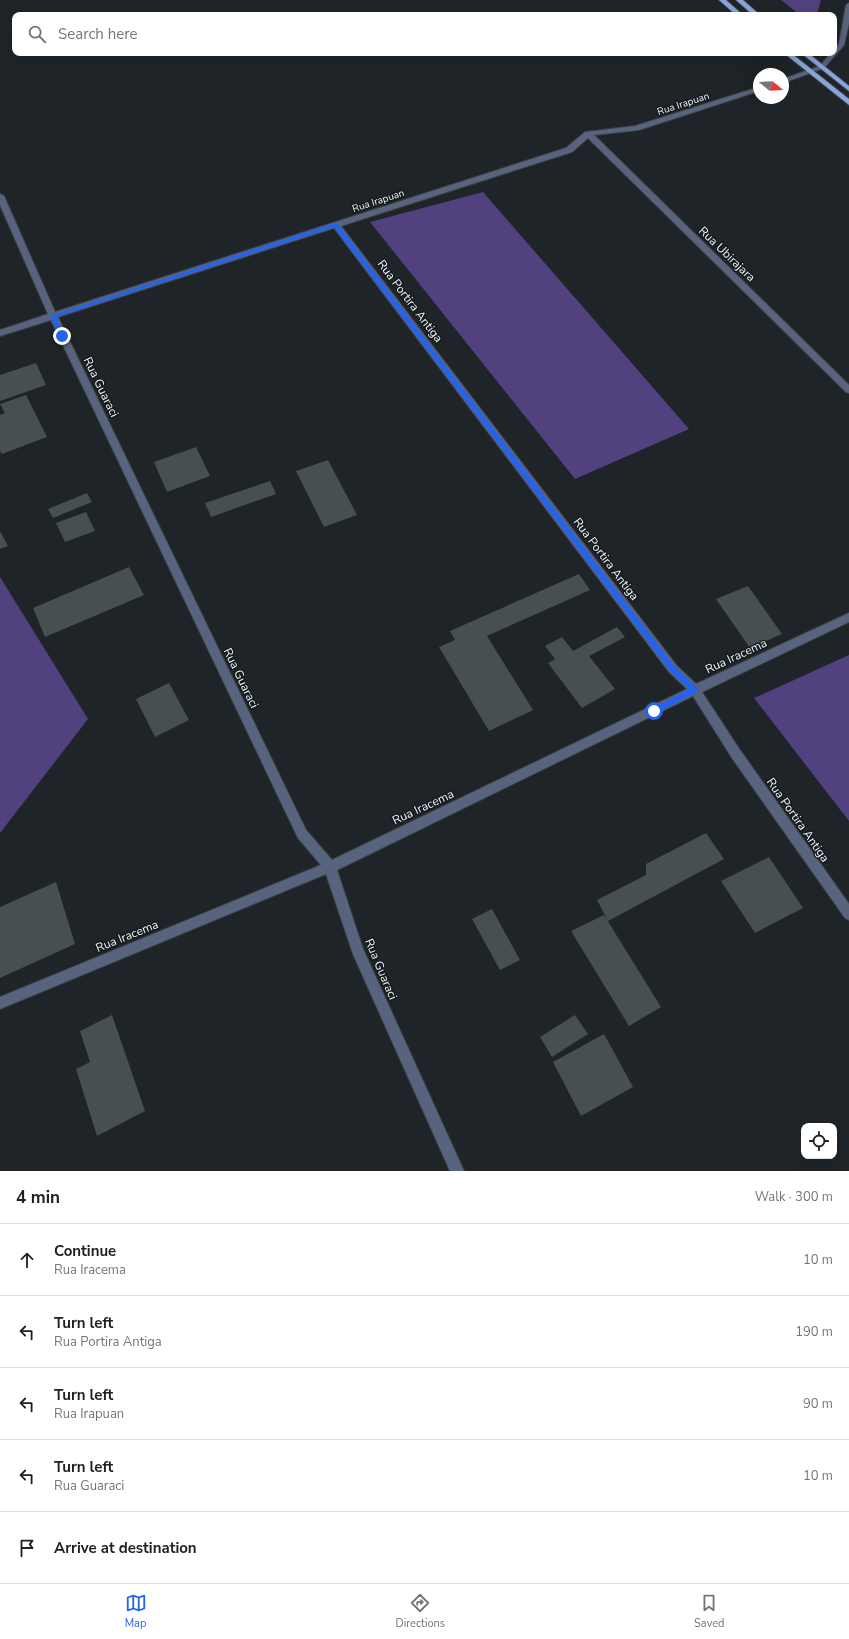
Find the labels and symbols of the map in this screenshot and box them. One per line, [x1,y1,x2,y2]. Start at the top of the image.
north arrow [753,68,789,104]
street label: Rua Irapuan [655,89,711,119]
street label: Rua Irapuan [350,186,406,216]
street label: Rua Ubirajara [695,223,759,285]
street label: Rua Portira Antiga [374,256,446,346]
route end [53,327,71,345]
street label: Rua Guaraci [80,354,122,420]
street label: Rua Portira Antiga [570,514,642,604]
street label: Rua Iracema [703,635,769,677]
street label: Rua Guaraci [220,645,262,711]
route start [645,702,663,720]
street label: Rua Portira Antiga [763,775,833,865]
street label: Rua Iracema [390,786,456,828]
street label: Rua Iracema [93,916,161,956]
street label: Rua Guaraci [361,936,401,1002]

